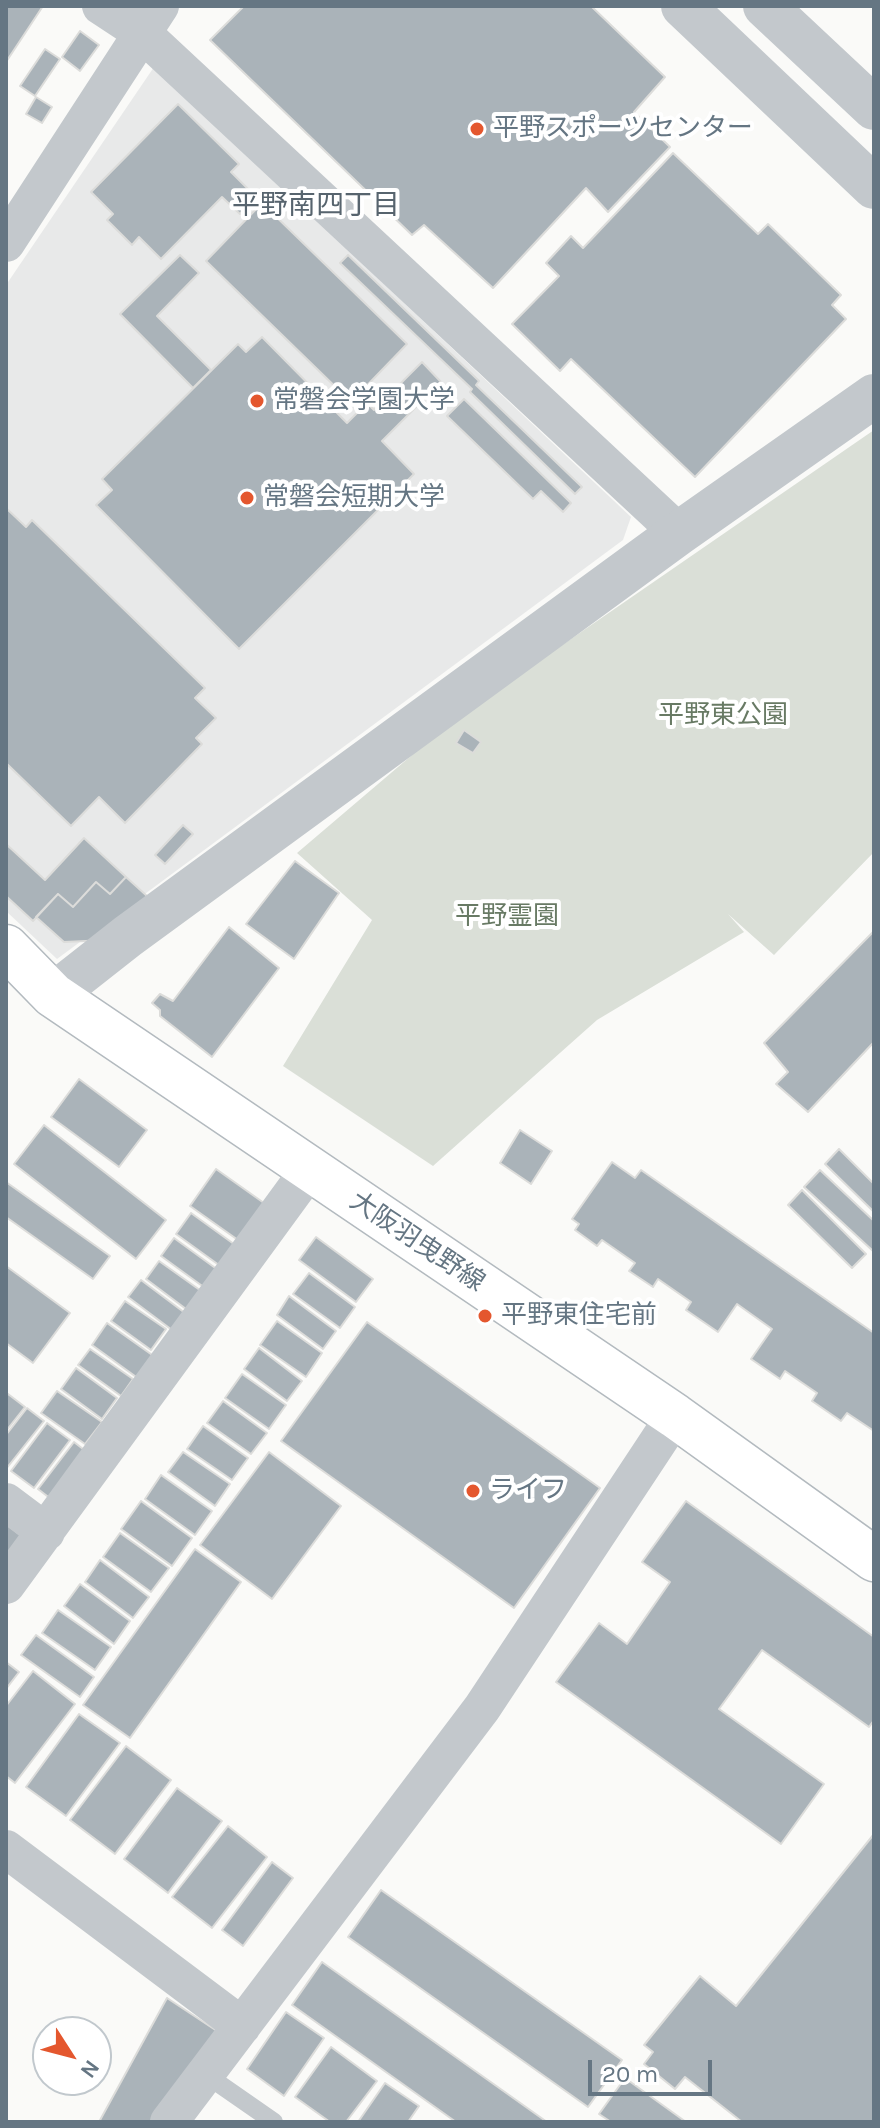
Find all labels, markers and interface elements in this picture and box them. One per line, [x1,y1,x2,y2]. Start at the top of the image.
place label: 平野スポーツセンター [493,113,753,145]
marker: 平野スポーツセンター [468,120,486,138]
district label: 平野南四丁目 [232,189,400,223]
place label: 常磐会学園大学 [273,385,455,417]
marker: 常磐会学園大学 [248,392,266,410]
place label: 常磐会短期大学 [263,482,445,514]
marker: 常磐会短期大学 [238,489,256,507]
park label: 平野東公園 [658,700,788,732]
park label: 平野霊園 [455,901,559,933]
street label: 大阪羽曳野線 [344,1185,490,1299]
place label: 平野東住宅前 [501,1300,657,1332]
marker: 平野東住宅前 [476,1307,494,1325]
place label: ライフ [489,1475,567,1507]
marker: ライフ [464,1482,482,1500]
north arrow [32,2016,112,2096]
scale bar [592,2044,716,2094]
text: N [75,2055,105,2083]
text: 20 m [602,2060,658,2088]

